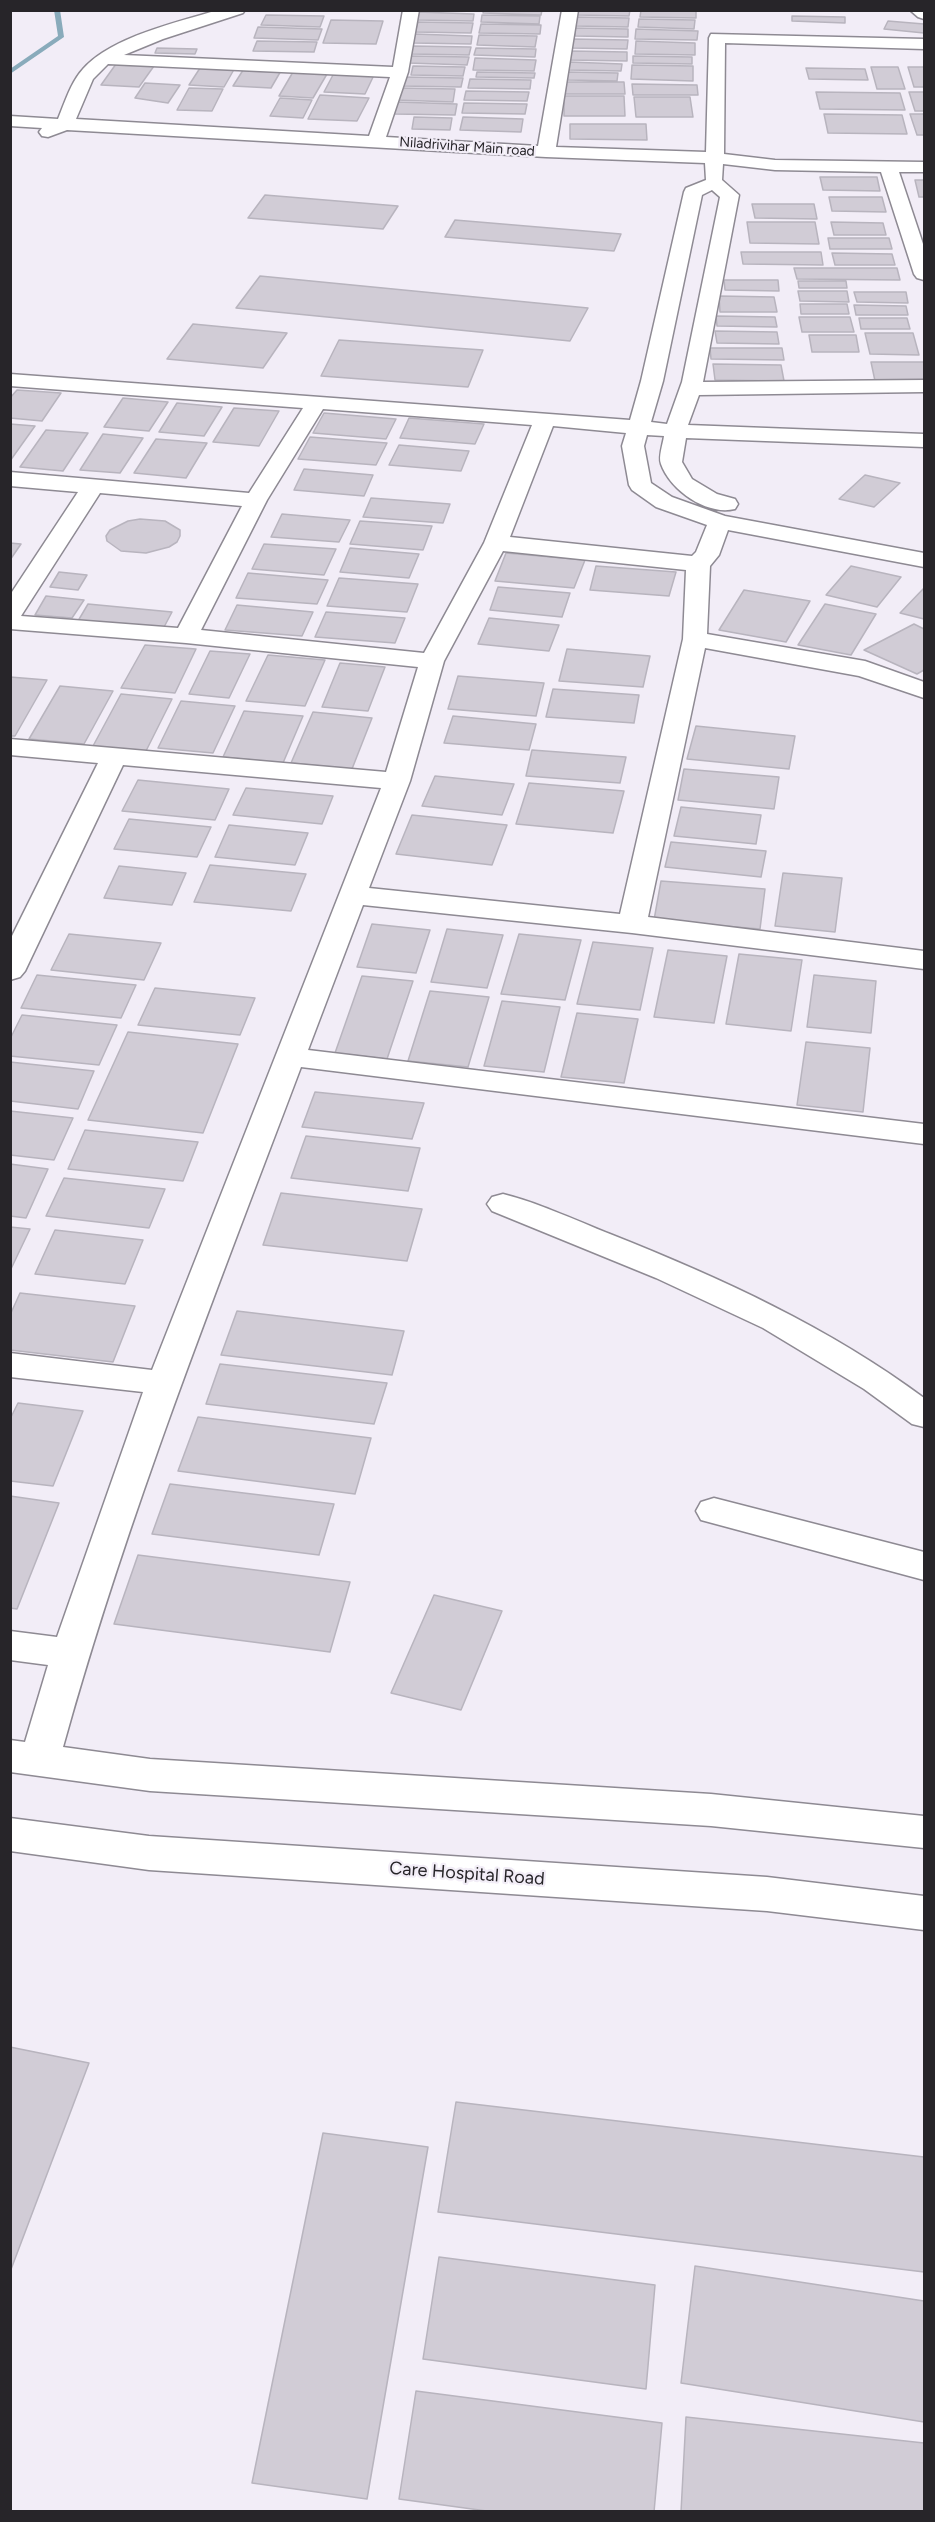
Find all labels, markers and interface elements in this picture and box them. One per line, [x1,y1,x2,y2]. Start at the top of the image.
street label: Niladrivihar Main road [399,134,535,160]
street label: Care Hospital Road [389,1858,545,1890]

